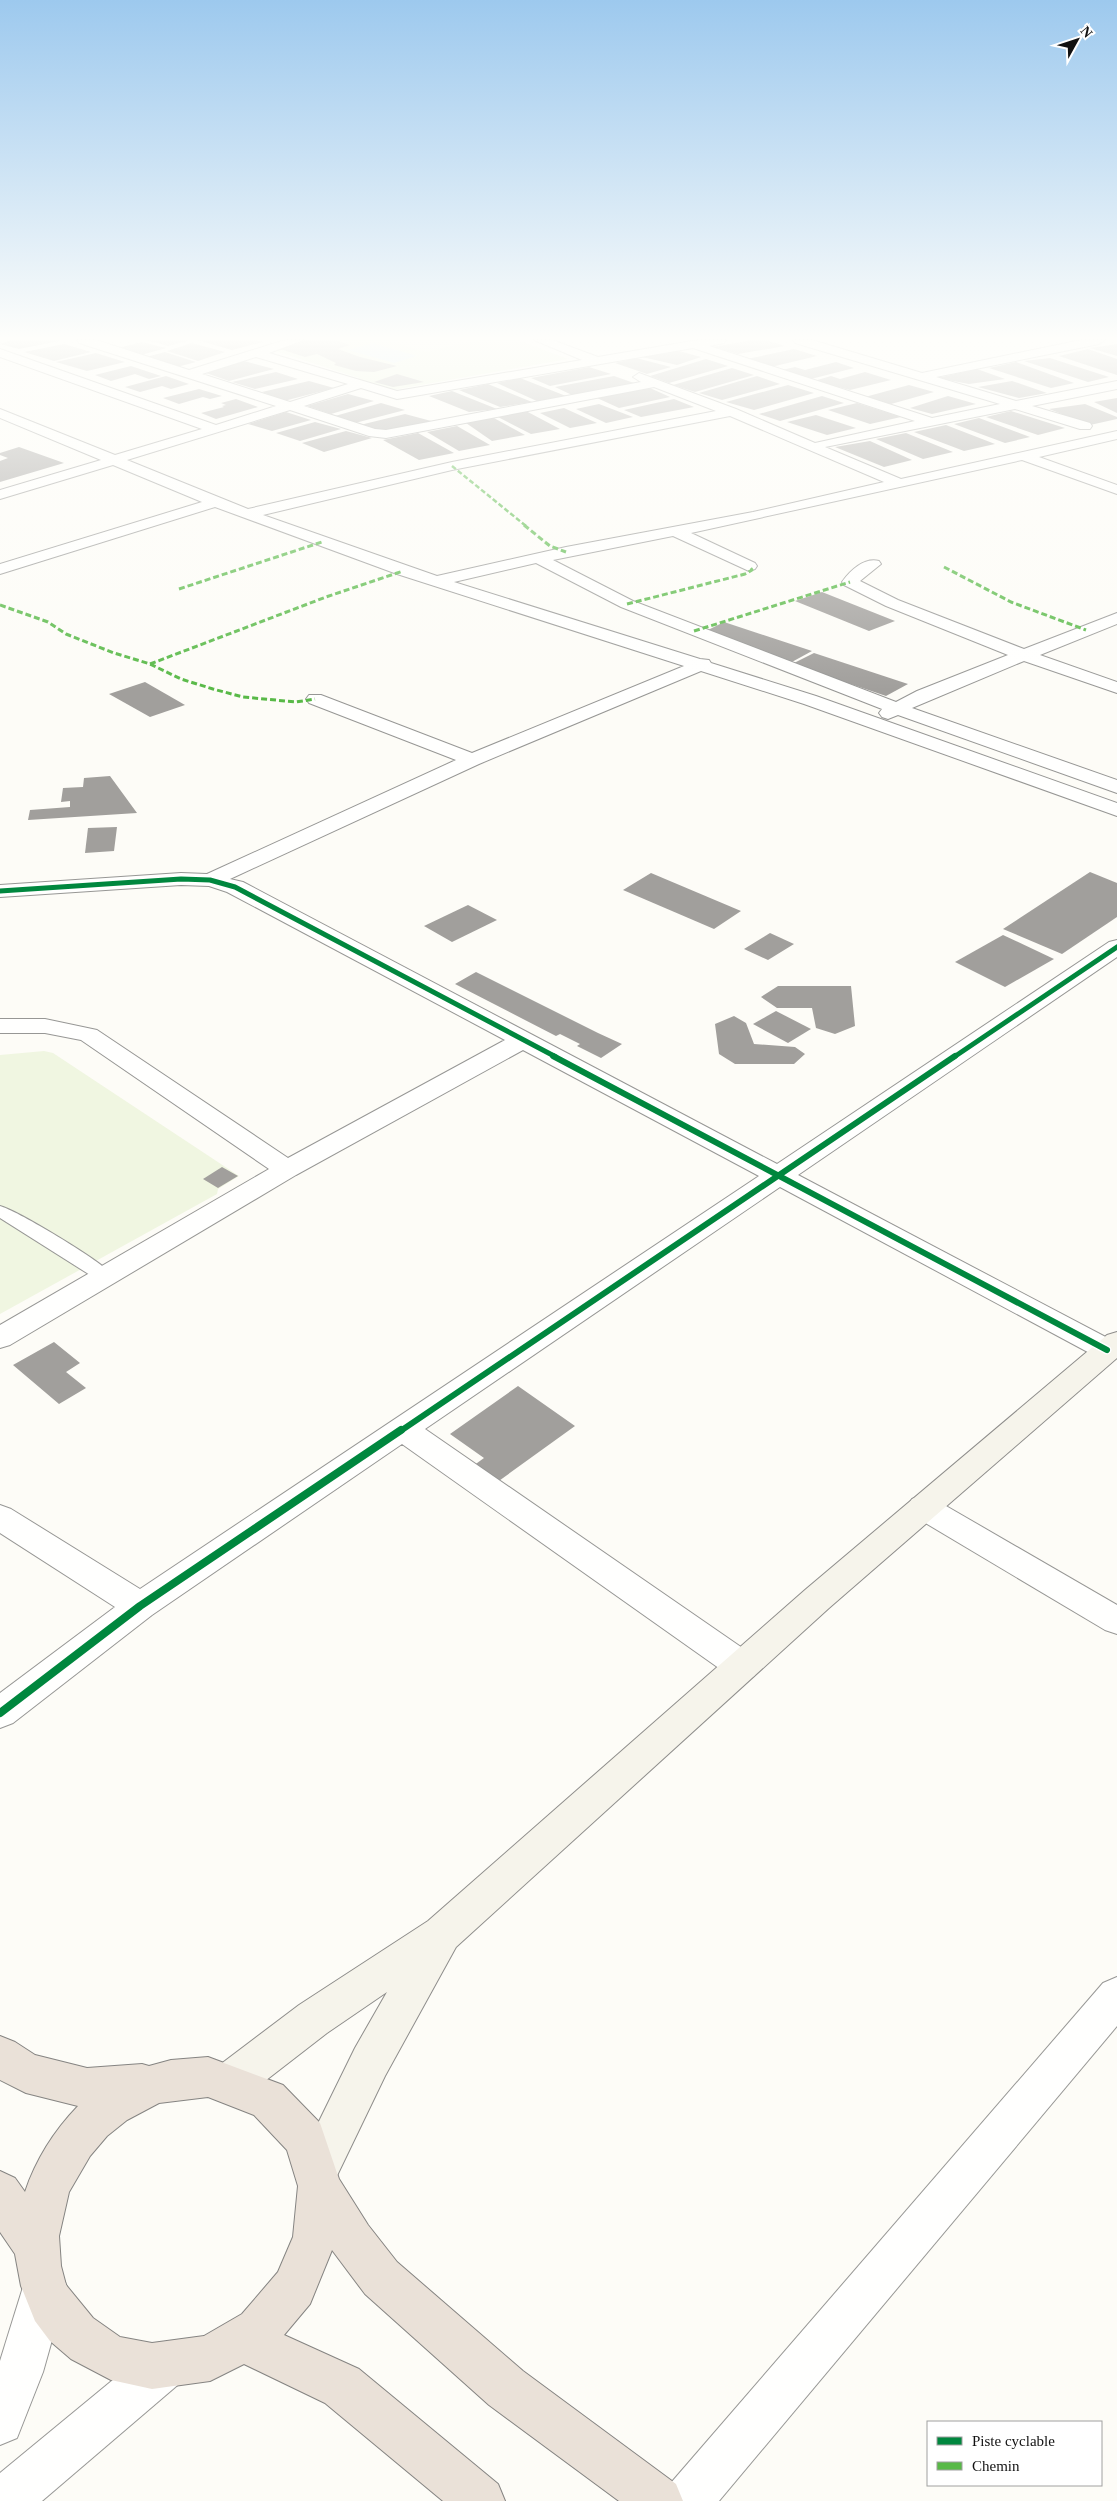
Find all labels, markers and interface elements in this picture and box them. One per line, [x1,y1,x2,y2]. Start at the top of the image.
north arrow [1052,15,1102,65]
text: N [1078,23,1096,41]
legend [927,2421,1102,2486]
text: Piste cyclable [972,2433,1055,2449]
text: Chemin [972,2458,1020,2474]

